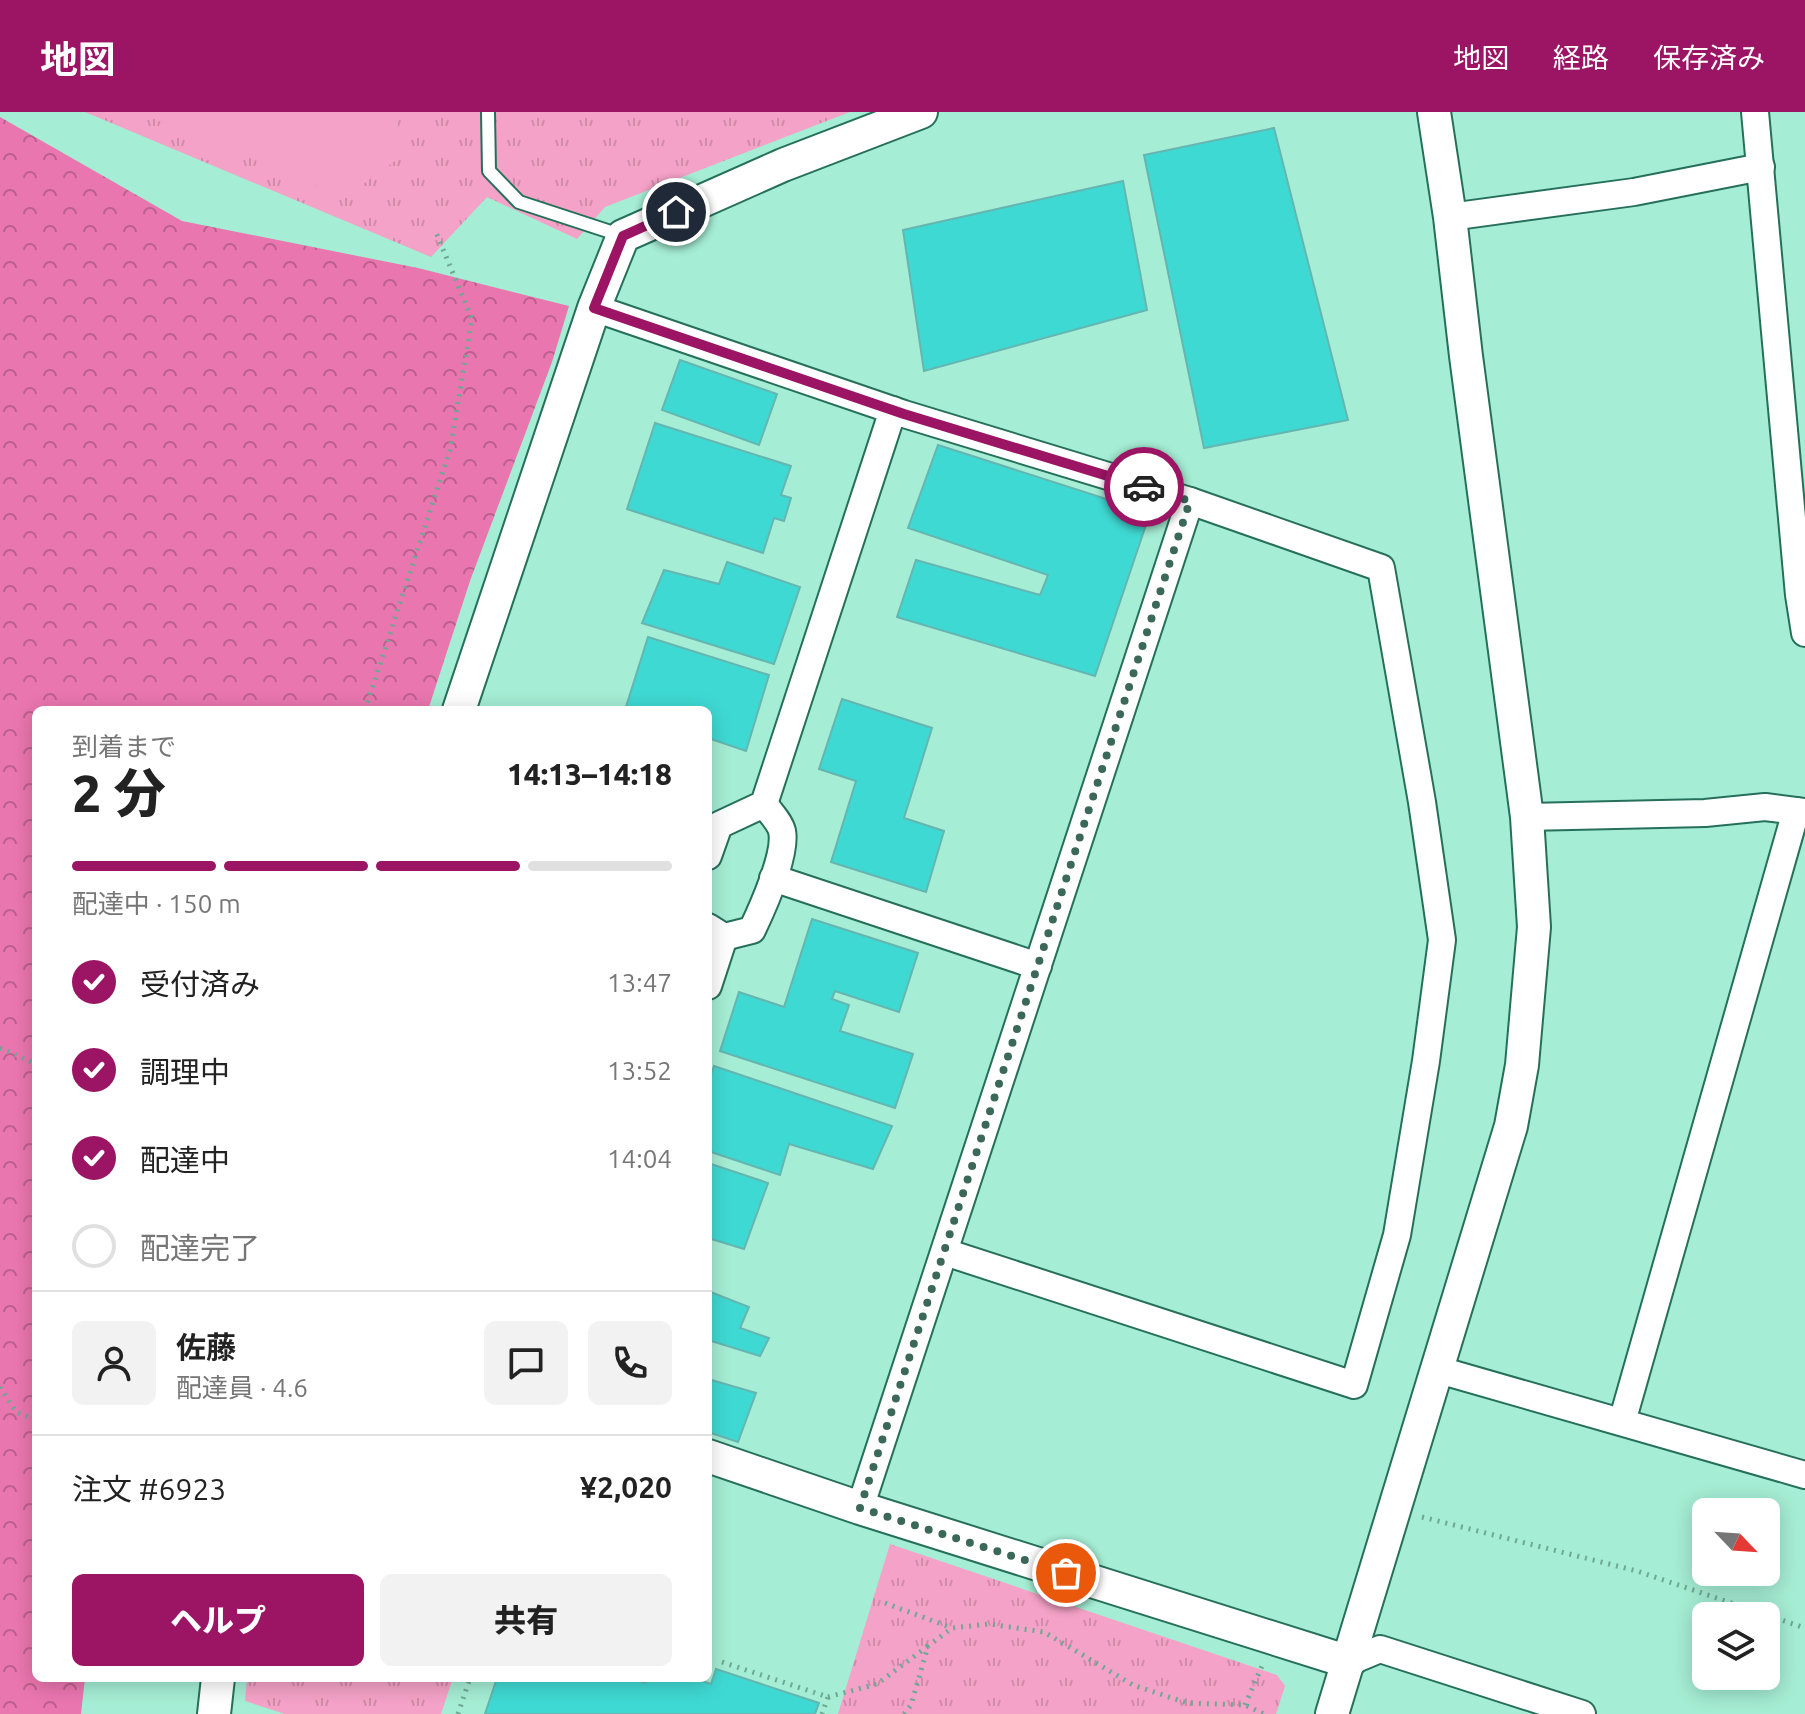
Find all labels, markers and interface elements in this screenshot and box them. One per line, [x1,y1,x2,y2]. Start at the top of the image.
text: 地図 [40,38,116,80]
text: 地図 [1453,42,1509,73]
text: 経路 [1553,42,1609,73]
text: 保存済み [1653,42,1765,73]
pin [642,178,710,246]
icon: home [654,190,698,234]
courier [1104,447,1184,527]
icon: car [1122,465,1166,509]
text: 到着まで [72,732,176,761]
text: 14:13–14:18 [507,757,672,791]
text: 2 分 [72,764,166,822]
text: 配達中 · 150 m [72,889,241,918]
icon: check [72,960,116,1004]
text: 受付済み [140,967,260,1001]
text: 13:47 [607,968,672,997]
icon: check [72,1048,116,1092]
text: 調理中 [140,1055,230,1089]
text: 13:52 [607,1056,672,1085]
icon: check [72,1136,116,1180]
text: 配達中 [140,1143,230,1177]
text: 14:04 [607,1144,672,1173]
text: 配達完了 [140,1231,260,1265]
button: person [72,1321,156,1405]
button: chat [484,1321,568,1405]
button: phone [588,1321,672,1405]
text: 佐藤 [176,1330,236,1364]
text: 配達員 · 4.6 [176,1373,308,1402]
text: ¥2,020 [580,1470,672,1504]
text: 注文 #6923 [72,1472,226,1506]
north arrow [1692,1498,1780,1586]
map controls [1692,1498,1780,1690]
pin [1032,1539,1100,1607]
icon: bag [1044,1551,1088,1595]
button: ヘルプ [72,1574,364,1666]
button: 共有 [380,1574,672,1666]
button: layers [1692,1602,1780,1690]

